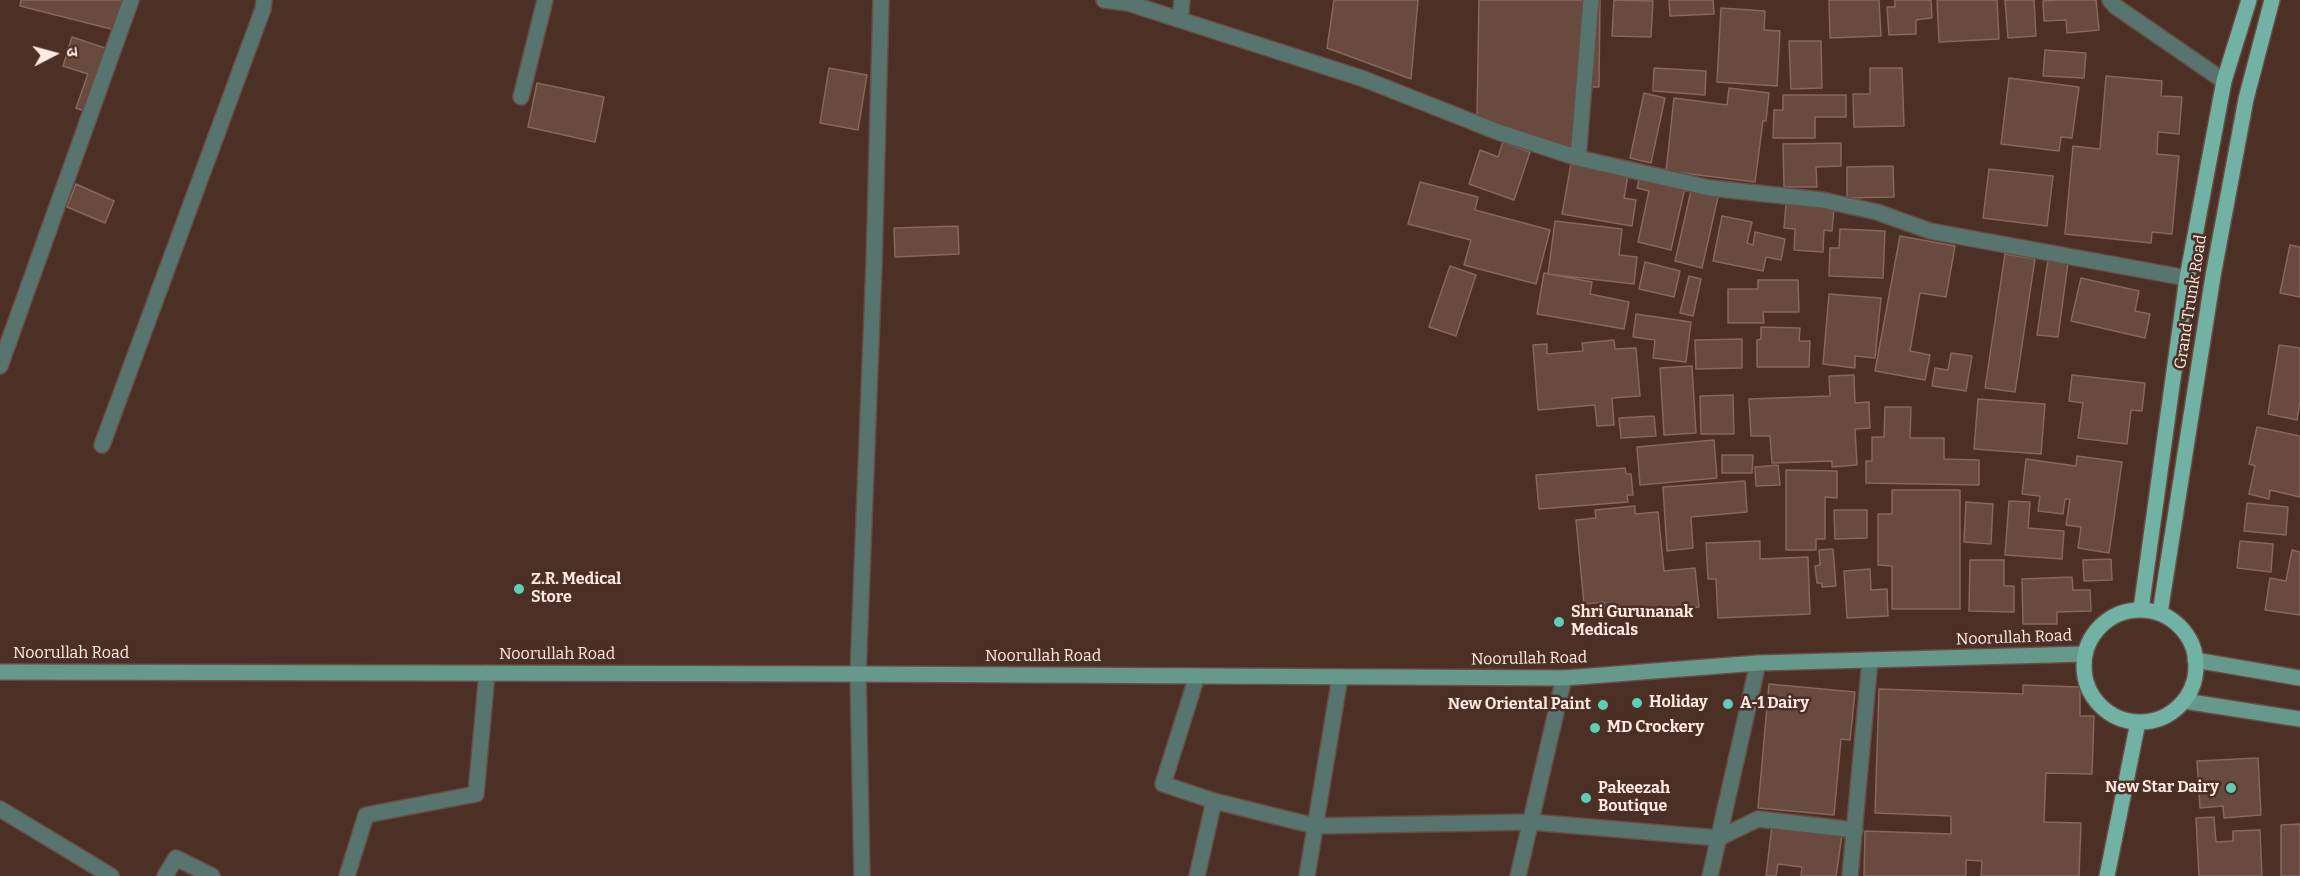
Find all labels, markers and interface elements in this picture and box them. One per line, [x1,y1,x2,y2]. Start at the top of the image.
north arrow [24,24,84,84]
text: उ [62,46,82,58]
street label: Grand Trunk Road [2171,233,2211,371]
place label: Z.R. Medical Store [531,570,621,608]
marker: Z.R. Medical Store [512,582,526,596]
place label: Shri Gurunanak Medicals [1571,603,1693,641]
marker: Shri Gurunanak Medicals [1552,615,1566,629]
street label: Noorullah Road [1956,626,2072,650]
street label: Noorullah Road [13,644,129,664]
street label: Noorullah Road [499,645,615,665]
street label: Noorullah Road [985,647,1101,667]
street label: Noorullah Road [1471,648,1587,670]
place label: Holiday [1649,693,1708,713]
place label: A-1 Dairy [1740,694,1809,714]
place label: New Oriental Paint [1448,695,1591,715]
marker: Holiday [1630,696,1644,710]
marker: A-1 Dairy [1721,697,1735,711]
marker: New Oriental Paint [1596,698,1610,712]
place label: MD Crockery [1607,718,1704,738]
marker: MD Crockery [1588,721,1602,735]
place label: New Star Dairy [2105,778,2219,798]
place label: Pakeezah Boutique [1598,779,1670,817]
marker: New Star Dairy [2224,781,2238,795]
marker: Pakeezah Boutique [1579,791,1593,805]

